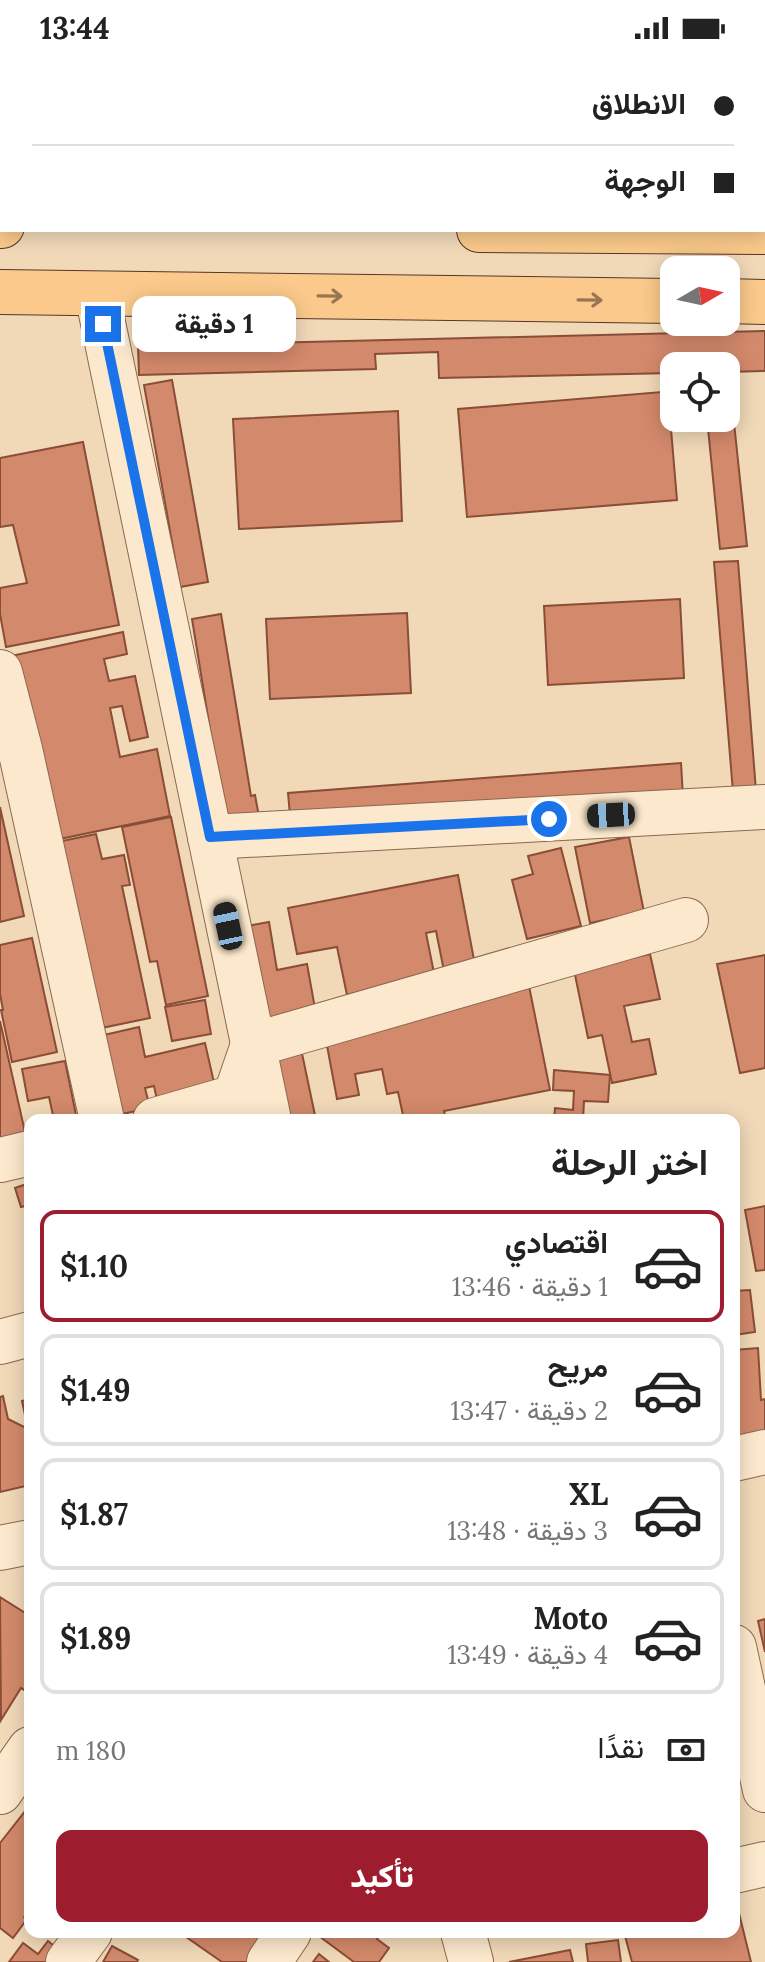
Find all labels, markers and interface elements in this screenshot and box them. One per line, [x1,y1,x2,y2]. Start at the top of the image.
text: 13:44 [40,9,110,47]
text: الانطلاق [592,84,686,122]
text: الوجهة [604,161,686,199]
north arrow [660,256,740,336]
map controls [660,256,740,432]
one-way arrow [316,289,343,304]
one-way arrow [576,292,603,307]
callout: 1 دقيقة [131,296,295,352]
route end [85,306,121,342]
text: 1 دقيقة [175,307,253,340]
button: locate [660,352,740,432]
route start [531,801,567,837]
car [586,802,636,828]
car [211,900,245,952]
text: اختر الرحلة [551,1139,708,1185]
text: اقتصادي [505,1223,608,1261]
icon: car [632,1230,704,1302]
text: $1.10 [60,1247,128,1285]
text: 1 دقيقة · 13:46 [452,1270,608,1303]
text: مريح [548,1347,608,1385]
icon: car [632,1354,704,1426]
text: $1.49 [60,1371,131,1409]
text: 2 دقيقة · 13:47 [450,1394,608,1427]
text: XL [569,1475,608,1513]
icon: car [632,1478,704,1550]
text: $1.87 [60,1495,128,1533]
text: 3 دقيقة · 13:48 [447,1514,608,1547]
text: Moto [533,1599,608,1637]
icon: car [632,1602,704,1674]
text: $1.89 [60,1619,131,1657]
text: 4 دقيقة · 13:49 [447,1638,608,1671]
text: نقدًا [598,1728,644,1766]
icon: cash [664,1728,708,1772]
text: 180 m [56,1734,126,1767]
button: تأكيد [56,1830,708,1922]

